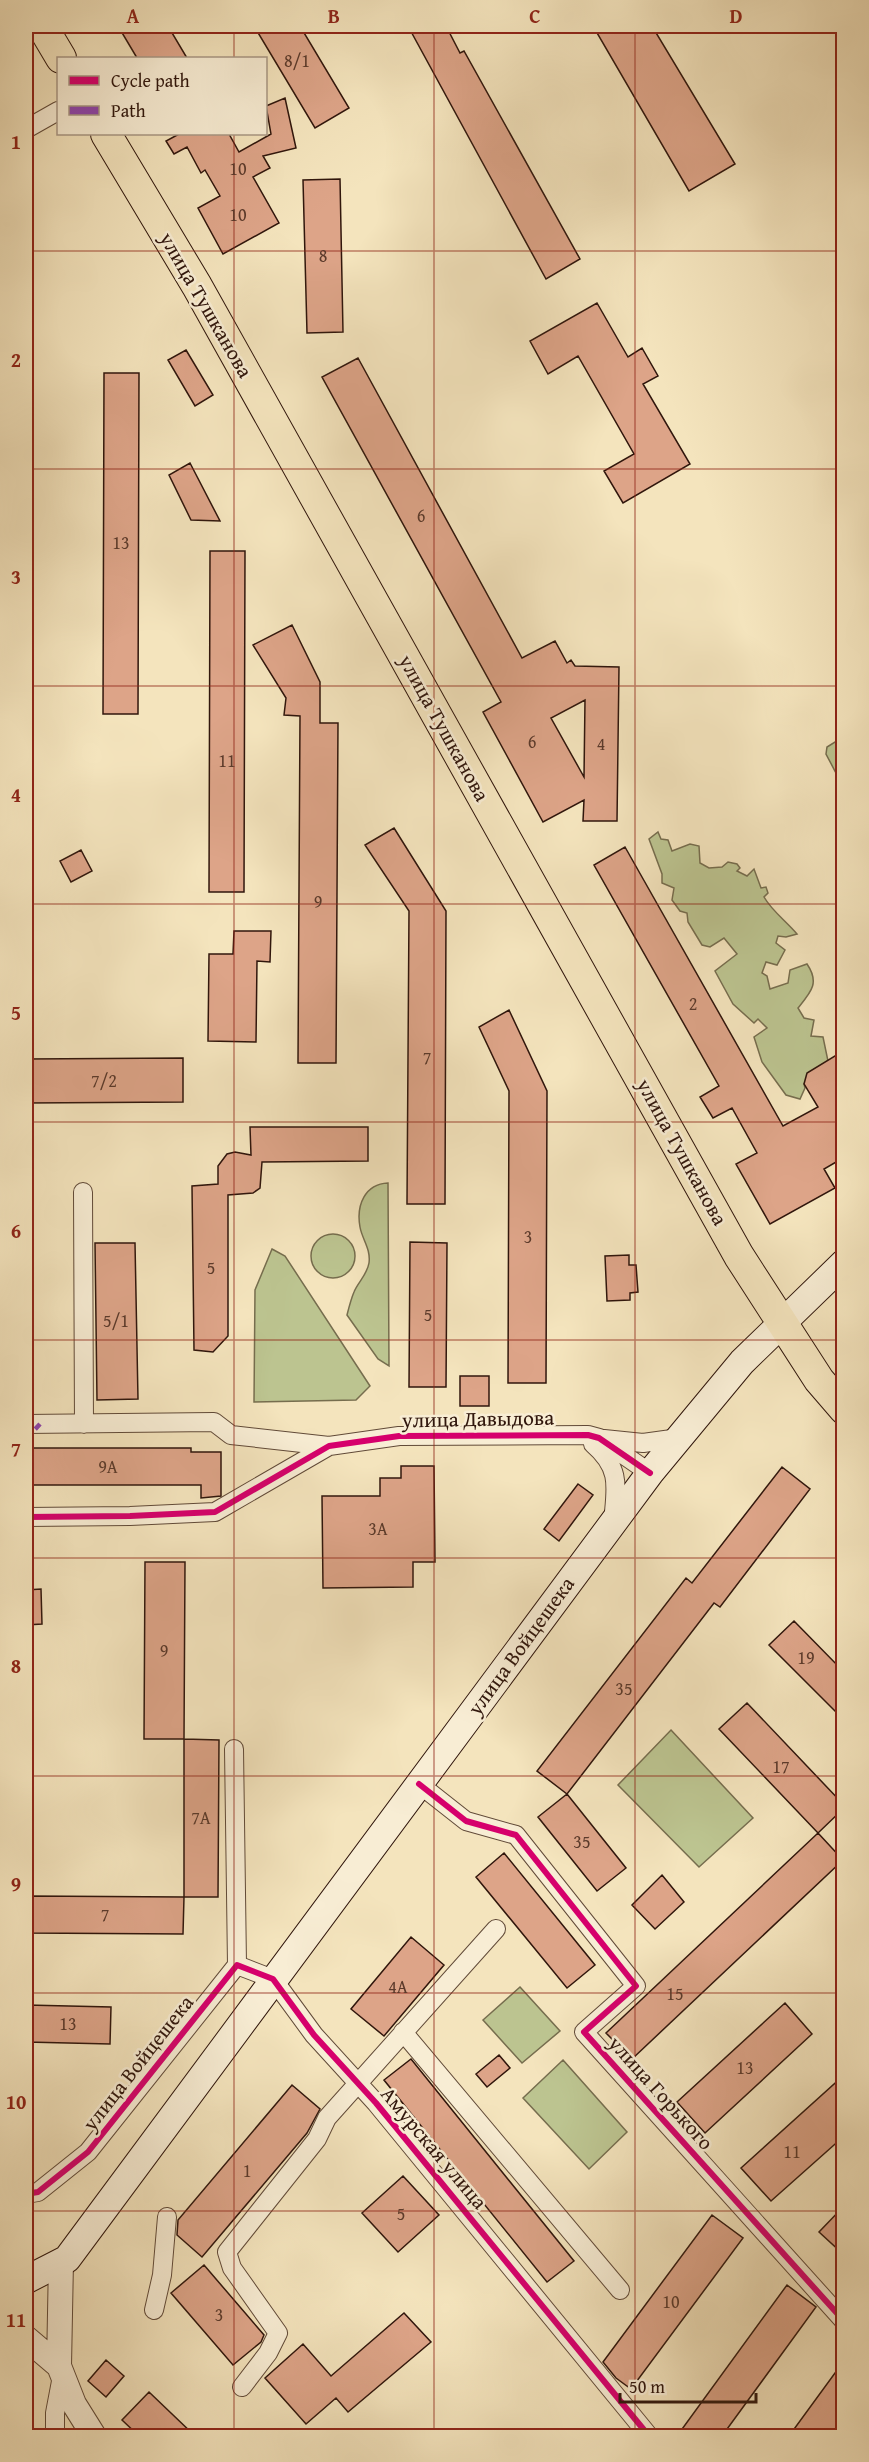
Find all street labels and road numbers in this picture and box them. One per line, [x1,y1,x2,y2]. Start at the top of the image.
street label: улица Тушканова [152,225,261,383]
street label: улица Тушканова [391,648,498,807]
street label: улица Тушканова [629,1072,736,1231]
street label: улица Давыдова [401,1402,554,1435]
street label: улица Войцешека [459,1570,582,1722]
street label: улица Войцешека [74,1988,201,2138]
street label: улица Горького [601,2028,721,2157]
street label: Амурская улица [374,2079,495,2216]

